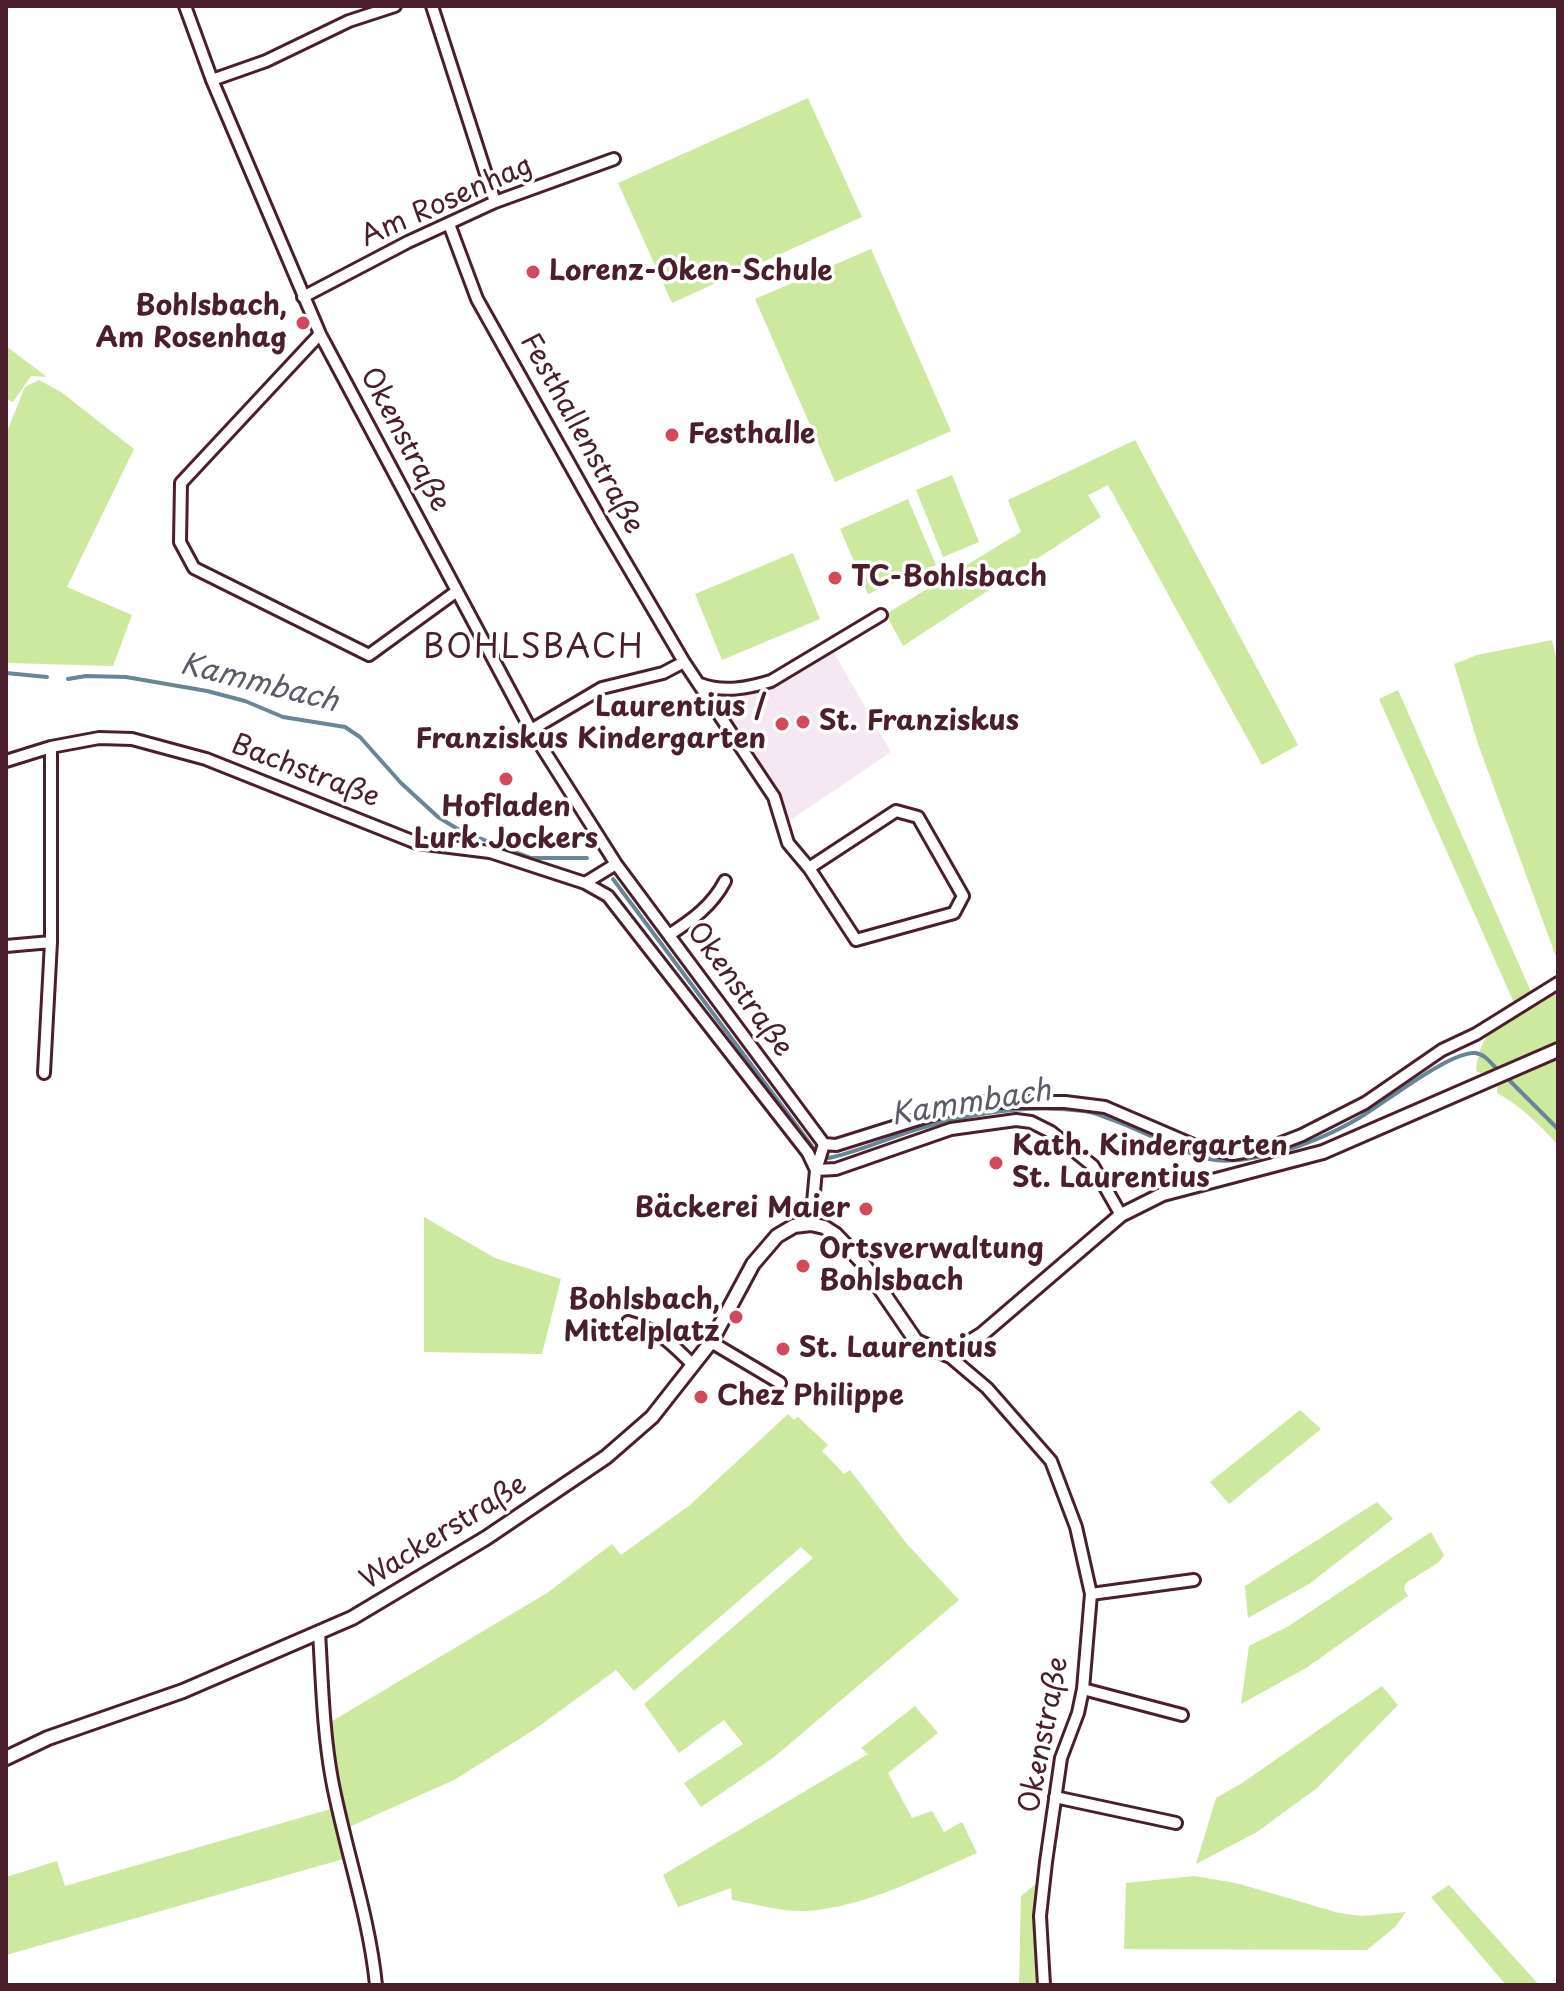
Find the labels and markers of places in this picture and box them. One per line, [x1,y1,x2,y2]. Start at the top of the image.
place label: Lorenz-Oken-Schule [549,255,833,289]
marker: Lorenz-Oken-Schule [524,263,542,281]
place label: Bohlsbach, Am Rosenhag [96,290,287,356]
marker: Bohlsbach, Am Rosenhag [294,314,312,332]
place label: Festhalle [688,418,815,452]
marker: Festhalle [663,426,681,444]
place label: TC-Bohlsbach [851,561,1047,595]
marker: TC-Bohlsbach [826,569,844,587]
place label: Laurentius / Franziskus Kindergarten [416,691,766,757]
place label: St. Franziskus [819,705,1019,739]
marker: St. Franziskus [794,713,812,731]
marker: Laurentius / Franziskus Kindergarten [773,715,791,733]
marker: Hofladen Lurk Jockers [497,770,515,788]
place label: Hofladen Lurk Jockers [414,791,598,857]
place label: Kath. Kindergarten St. Laurentius [1012,1130,1288,1196]
marker: Kath. Kindergarten St. Laurentius [987,1154,1005,1172]
place label: Bäckerei Maier [635,1192,850,1226]
marker: Bäckerei Maier [857,1200,875,1218]
place label: Ortsverwaltung Bohlsbach [819,1233,1044,1299]
marker: Ortsverwaltung Bohlsbach [794,1257,812,1275]
place label: Bohlsbach, Mittelplatz [564,1284,720,1350]
marker: Bohlsbach, Mittelplatz [727,1308,745,1326]
place label: St. Laurentius [799,1332,997,1366]
marker: St. Laurentius [774,1340,792,1358]
place label: Chez Philippe [717,1380,904,1414]
marker: Chez Philippe [692,1388,710,1406]

